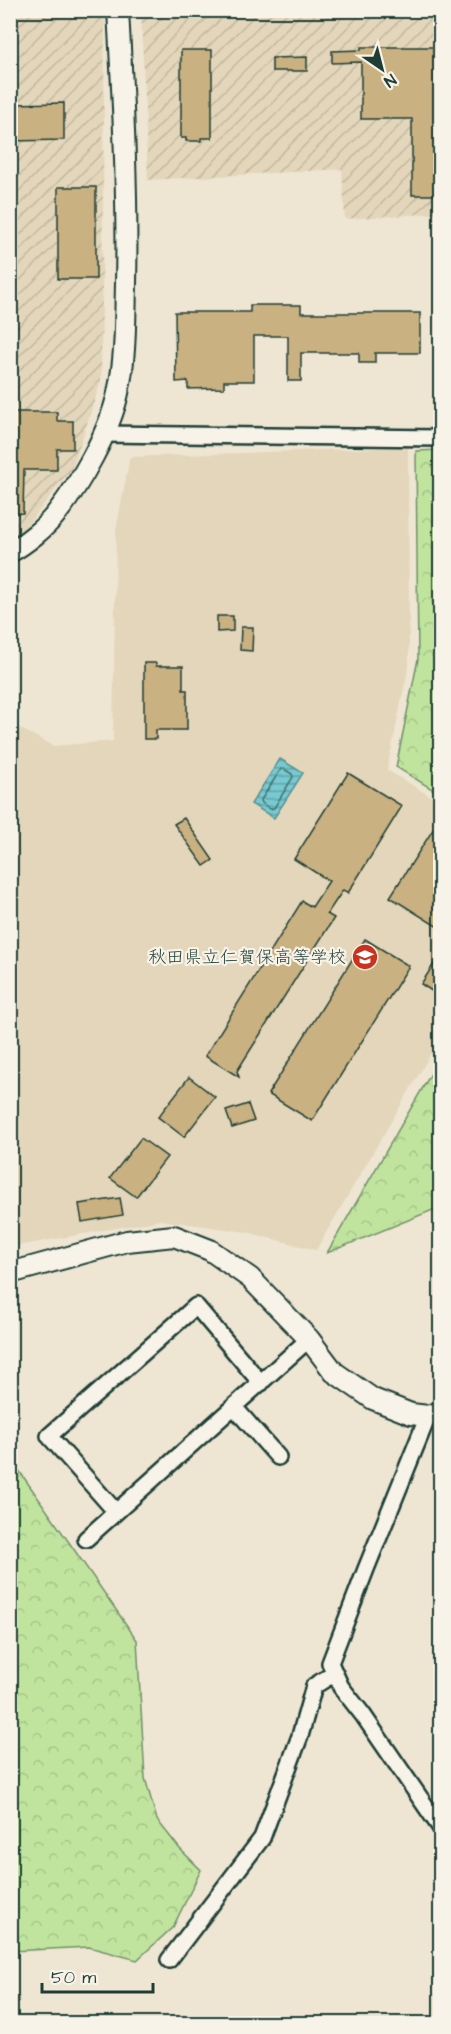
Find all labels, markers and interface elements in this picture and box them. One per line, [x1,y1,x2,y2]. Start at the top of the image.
north arrow [352,39,412,99]
text: N [380,69,400,92]
school or university icon: 秋田県立仁賀保高等学校 [350,942,380,972]
place label: 秋田県立仁賀保高等学校 [148,945,346,970]
scale bar [42,1956,153,1994]
text: 50 m [51,1965,96,1990]

